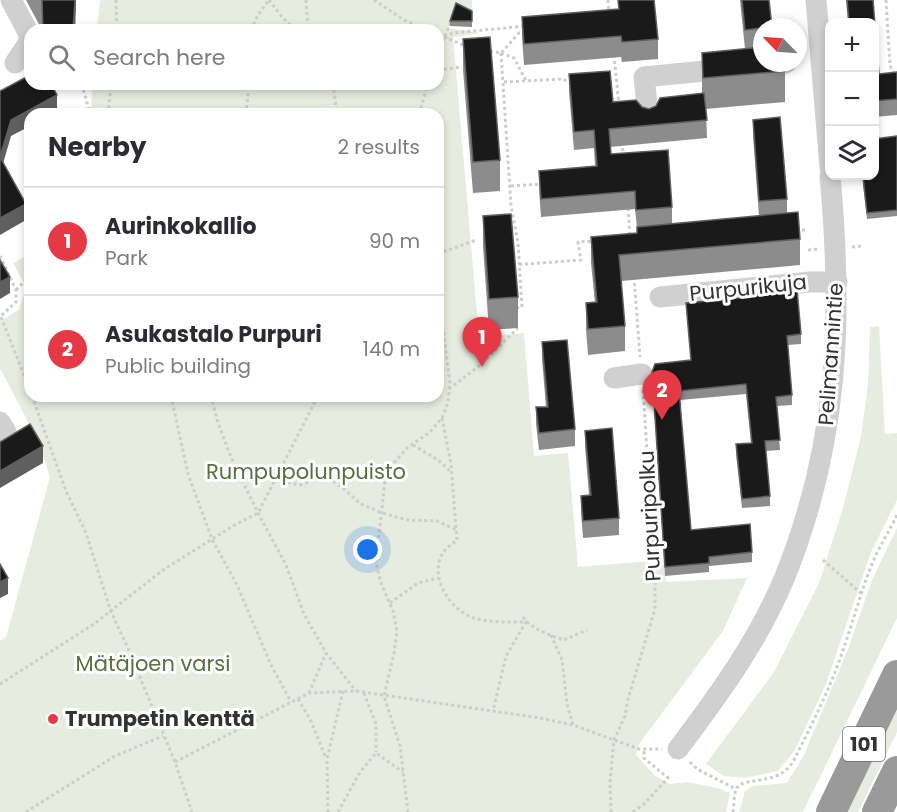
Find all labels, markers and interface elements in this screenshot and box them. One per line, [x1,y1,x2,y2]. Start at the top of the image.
north arrow [753,18,807,72]
map controls [825,18,879,180]
button: + [825,18,879,72]
search box [24,24,444,90]
icon: search [45,41,78,74]
text: Search here [93,42,226,73]
button: − [825,72,879,126]
button: layers [825,126,879,180]
text: Nearby [48,129,146,165]
text: 2 results [337,133,420,161]
text: Aurinkokallio [105,211,256,242]
text: 1 [64,227,71,255]
text: 90 m [369,227,420,255]
text: Park [105,244,148,272]
street label: Purpurikuja [688,267,808,308]
street label: Pelimannintie [811,282,850,426]
pin: 1 [462,318,502,367]
text: Asukastalo Purpuri [105,319,322,350]
text: 2 [62,335,73,363]
text: 140 m [363,335,420,363]
text: Public building [105,352,251,380]
pin: 2 [642,370,682,420]
street label: Purpuripolku [632,450,667,582]
park label: Rumpupolunpuisto [206,457,406,486]
your location [353,535,382,564]
park label: Mätäjoen varsi [76,649,230,678]
place label: Trumpetin kenttä [65,704,255,733]
marker: Trumpetin kenttä [46,712,60,726]
road number: 101 [843,727,885,761]

